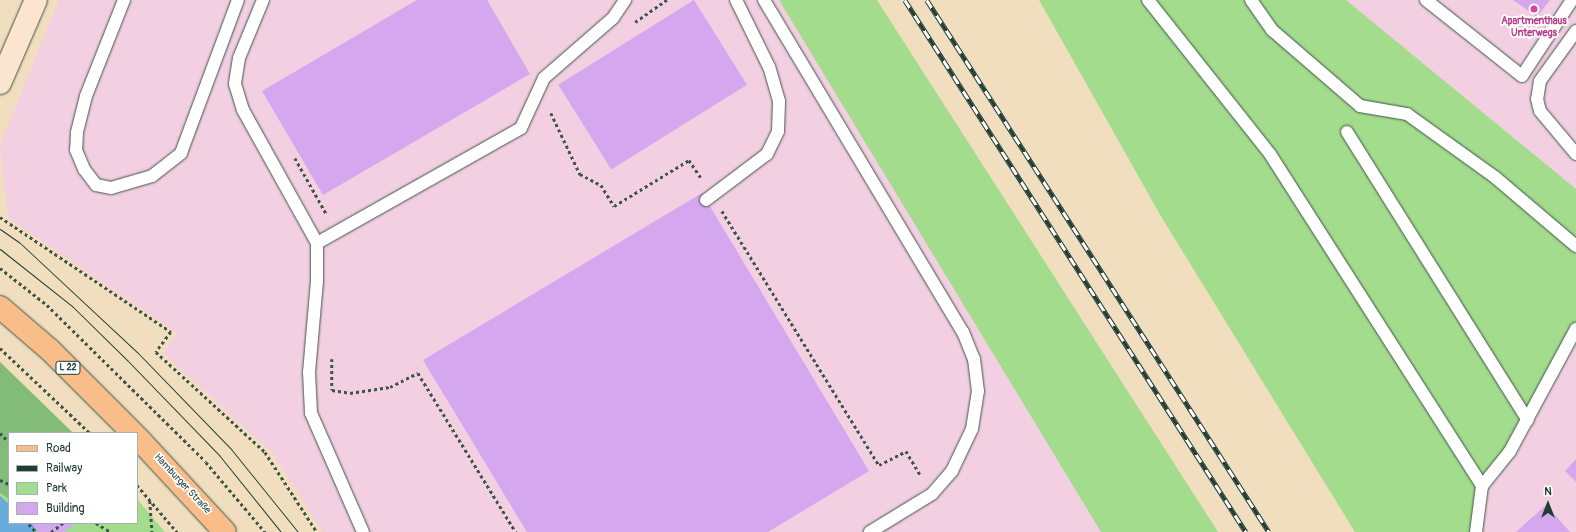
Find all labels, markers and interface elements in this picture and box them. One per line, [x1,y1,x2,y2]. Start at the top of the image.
marker: Apartmenthaus Unterwegs [1529,4,1539,14]
place label: Apartmenthaus Unterwegs [1501,15,1567,38]
road number: L 22 [55,361,81,375]
legend [8,432,138,524]
text: Road [46,441,71,456]
street label: Hamburger Straße [151,452,213,516]
text: Railway [46,461,82,476]
text: Park [46,481,67,496]
north arrow [1528,484,1568,524]
text: N [1544,485,1552,498]
text: Building [46,501,85,516]

